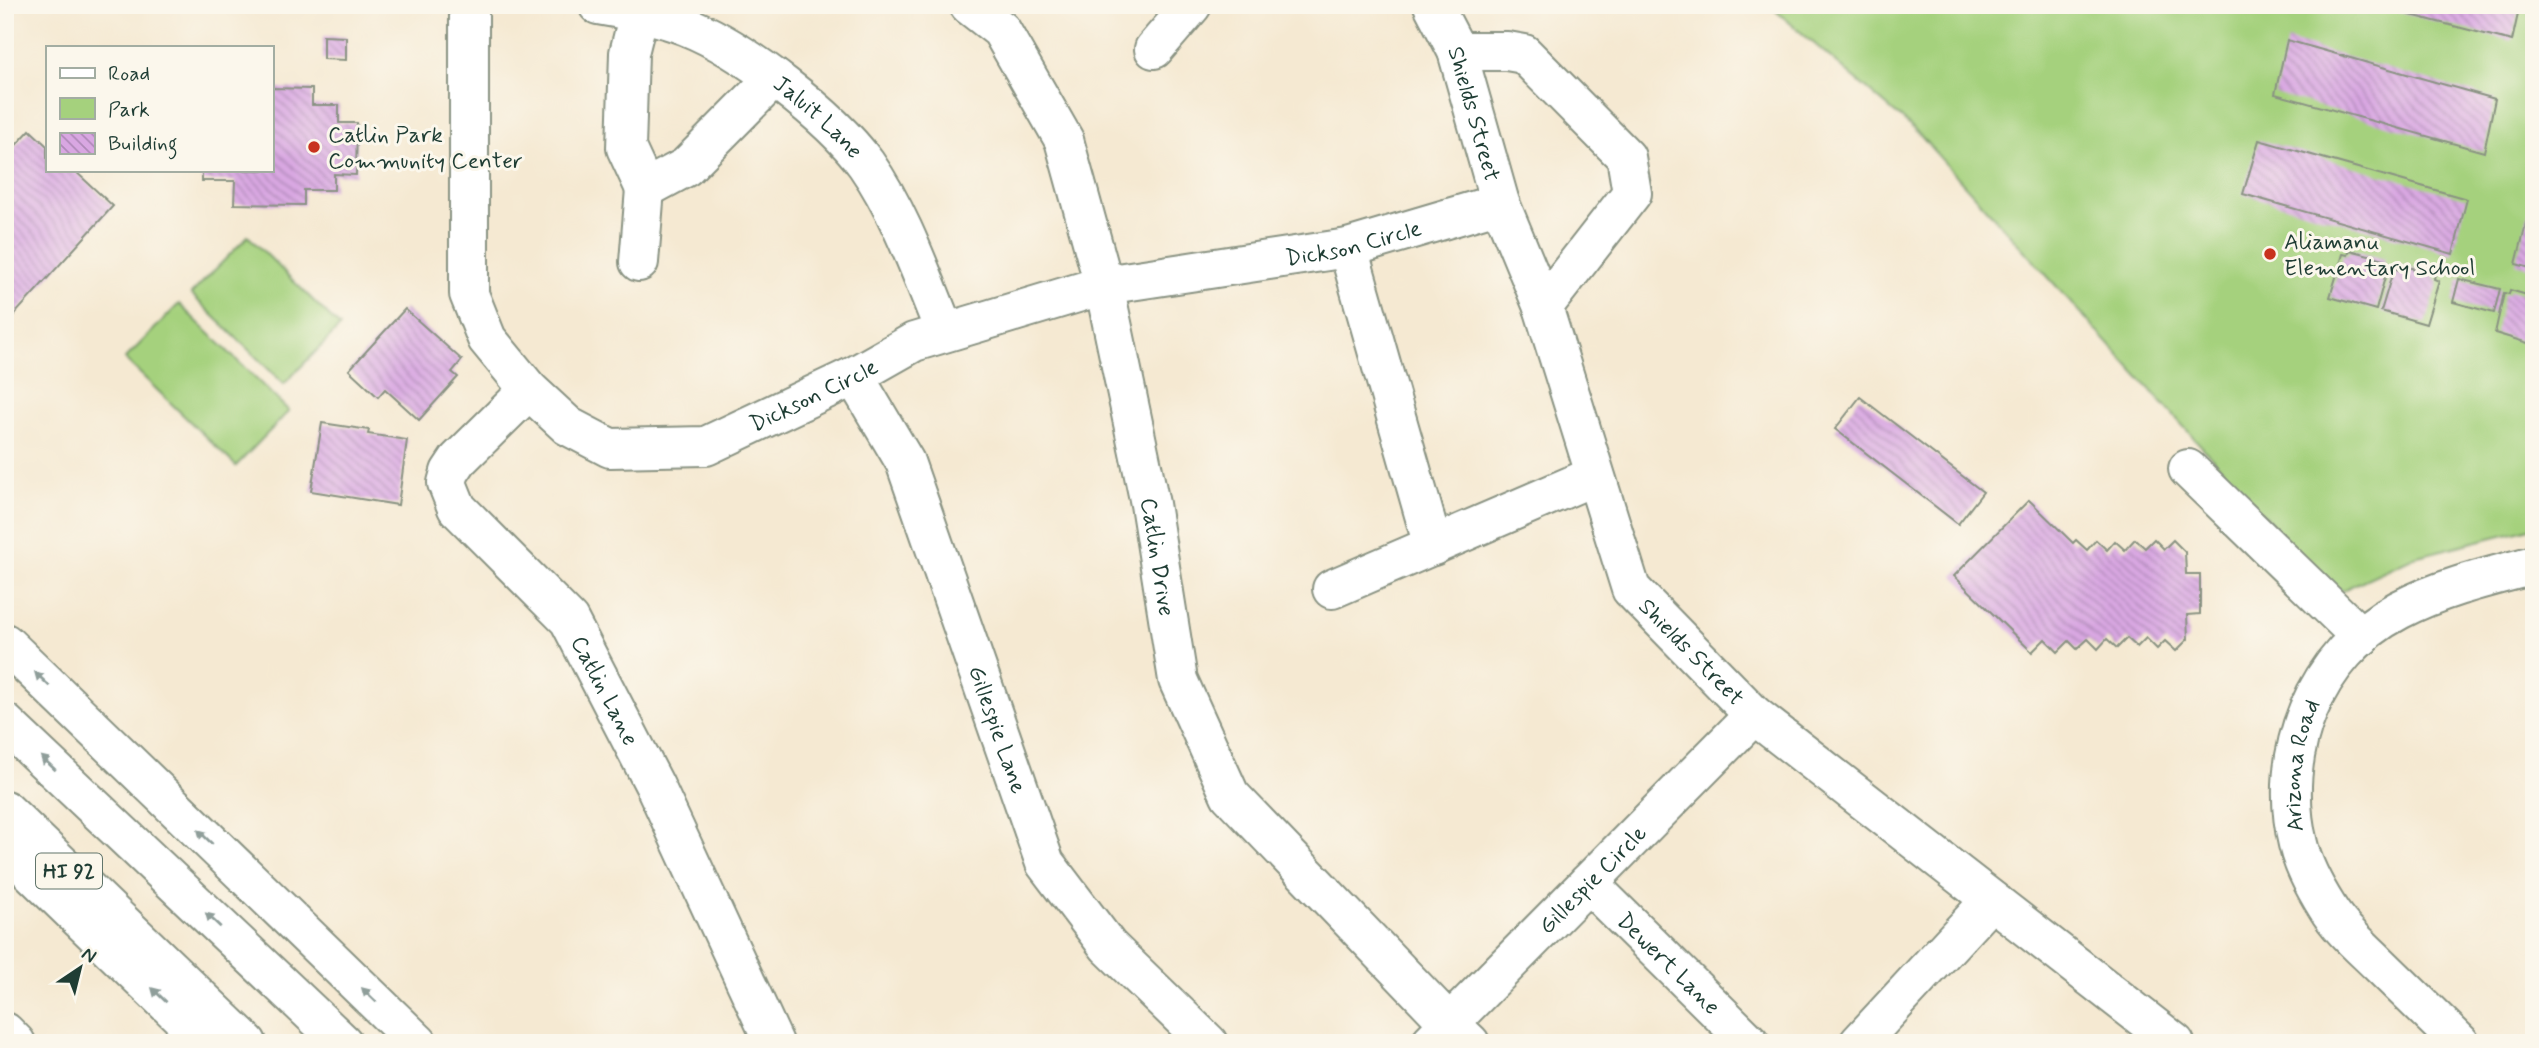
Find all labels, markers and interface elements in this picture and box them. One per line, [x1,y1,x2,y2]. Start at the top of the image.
street label: Shields Street [1439,43,1506,185]
legend [46,46,273,172]
text: Road [108,60,150,88]
street label: Jaluit Lane [766,69,869,166]
text: Park [108,96,150,124]
place label: Catlin Park Community Center [328,121,523,177]
text: Building [108,130,178,160]
marker: Catlin Park Community Center [306,139,322,155]
street label: Dickson Circle [1284,214,1425,274]
place label: Aliamanu Elementary School [2284,228,2475,284]
marker: Aliamanu Elementary School [2262,246,2278,262]
street label: Dickson Circle [745,353,884,440]
street label: Catlin Drive [1132,496,1181,618]
street label: Shields Street [1631,593,1750,713]
street label: Catlin Lane [563,631,645,751]
street label: Gillespie Lane [960,662,1033,798]
one-way arrow [34,671,51,687]
street label: Arizona Road [2279,695,2328,834]
one-way arrow [40,756,57,772]
street label: Gillespie Circle [1533,819,1654,942]
one-way arrow [197,829,213,845]
road number: HI 92 [36,854,102,888]
street label: Dewert Lane [1609,907,1726,1022]
one-way arrow [205,912,222,928]
north arrow [46,932,116,1002]
text: N [77,941,101,969]
one-way arrow [360,987,377,1004]
one-way arrow [151,988,168,1004]

